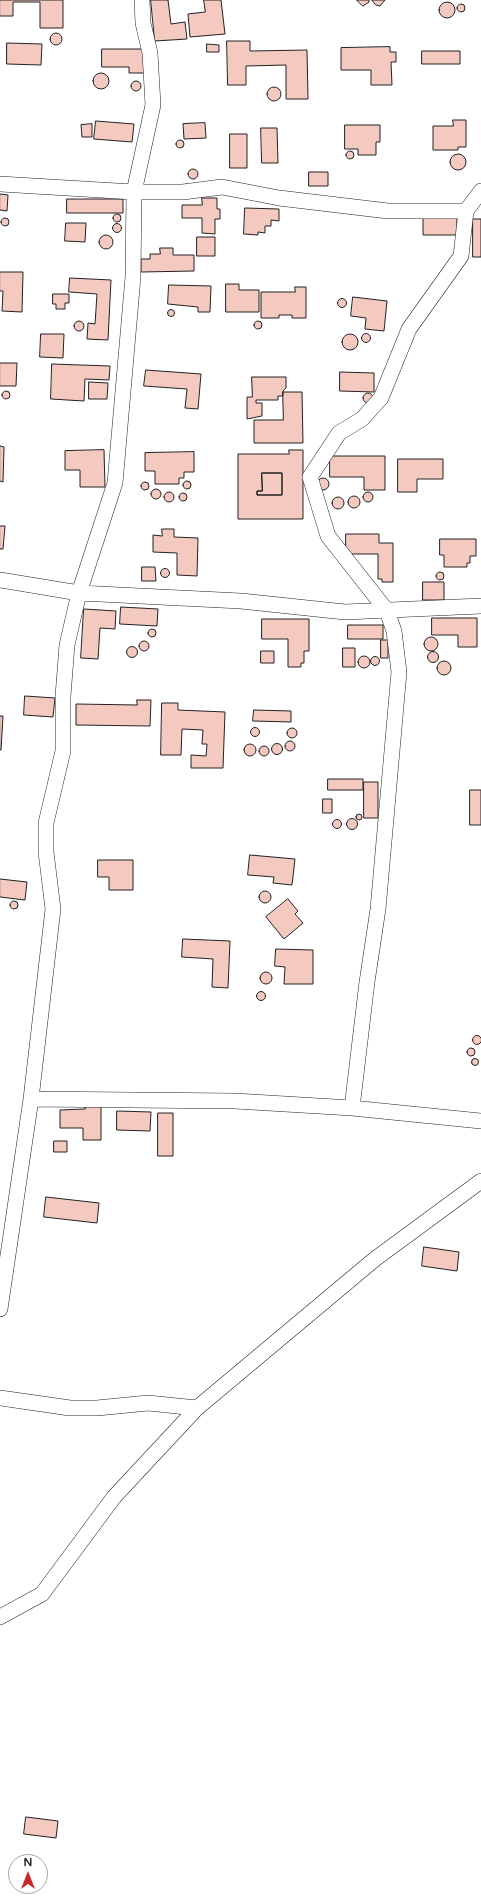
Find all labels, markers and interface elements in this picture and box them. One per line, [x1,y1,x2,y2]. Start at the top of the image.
north arrow [8,1854,48,1894]
text: N [24,1856,32,1869]

